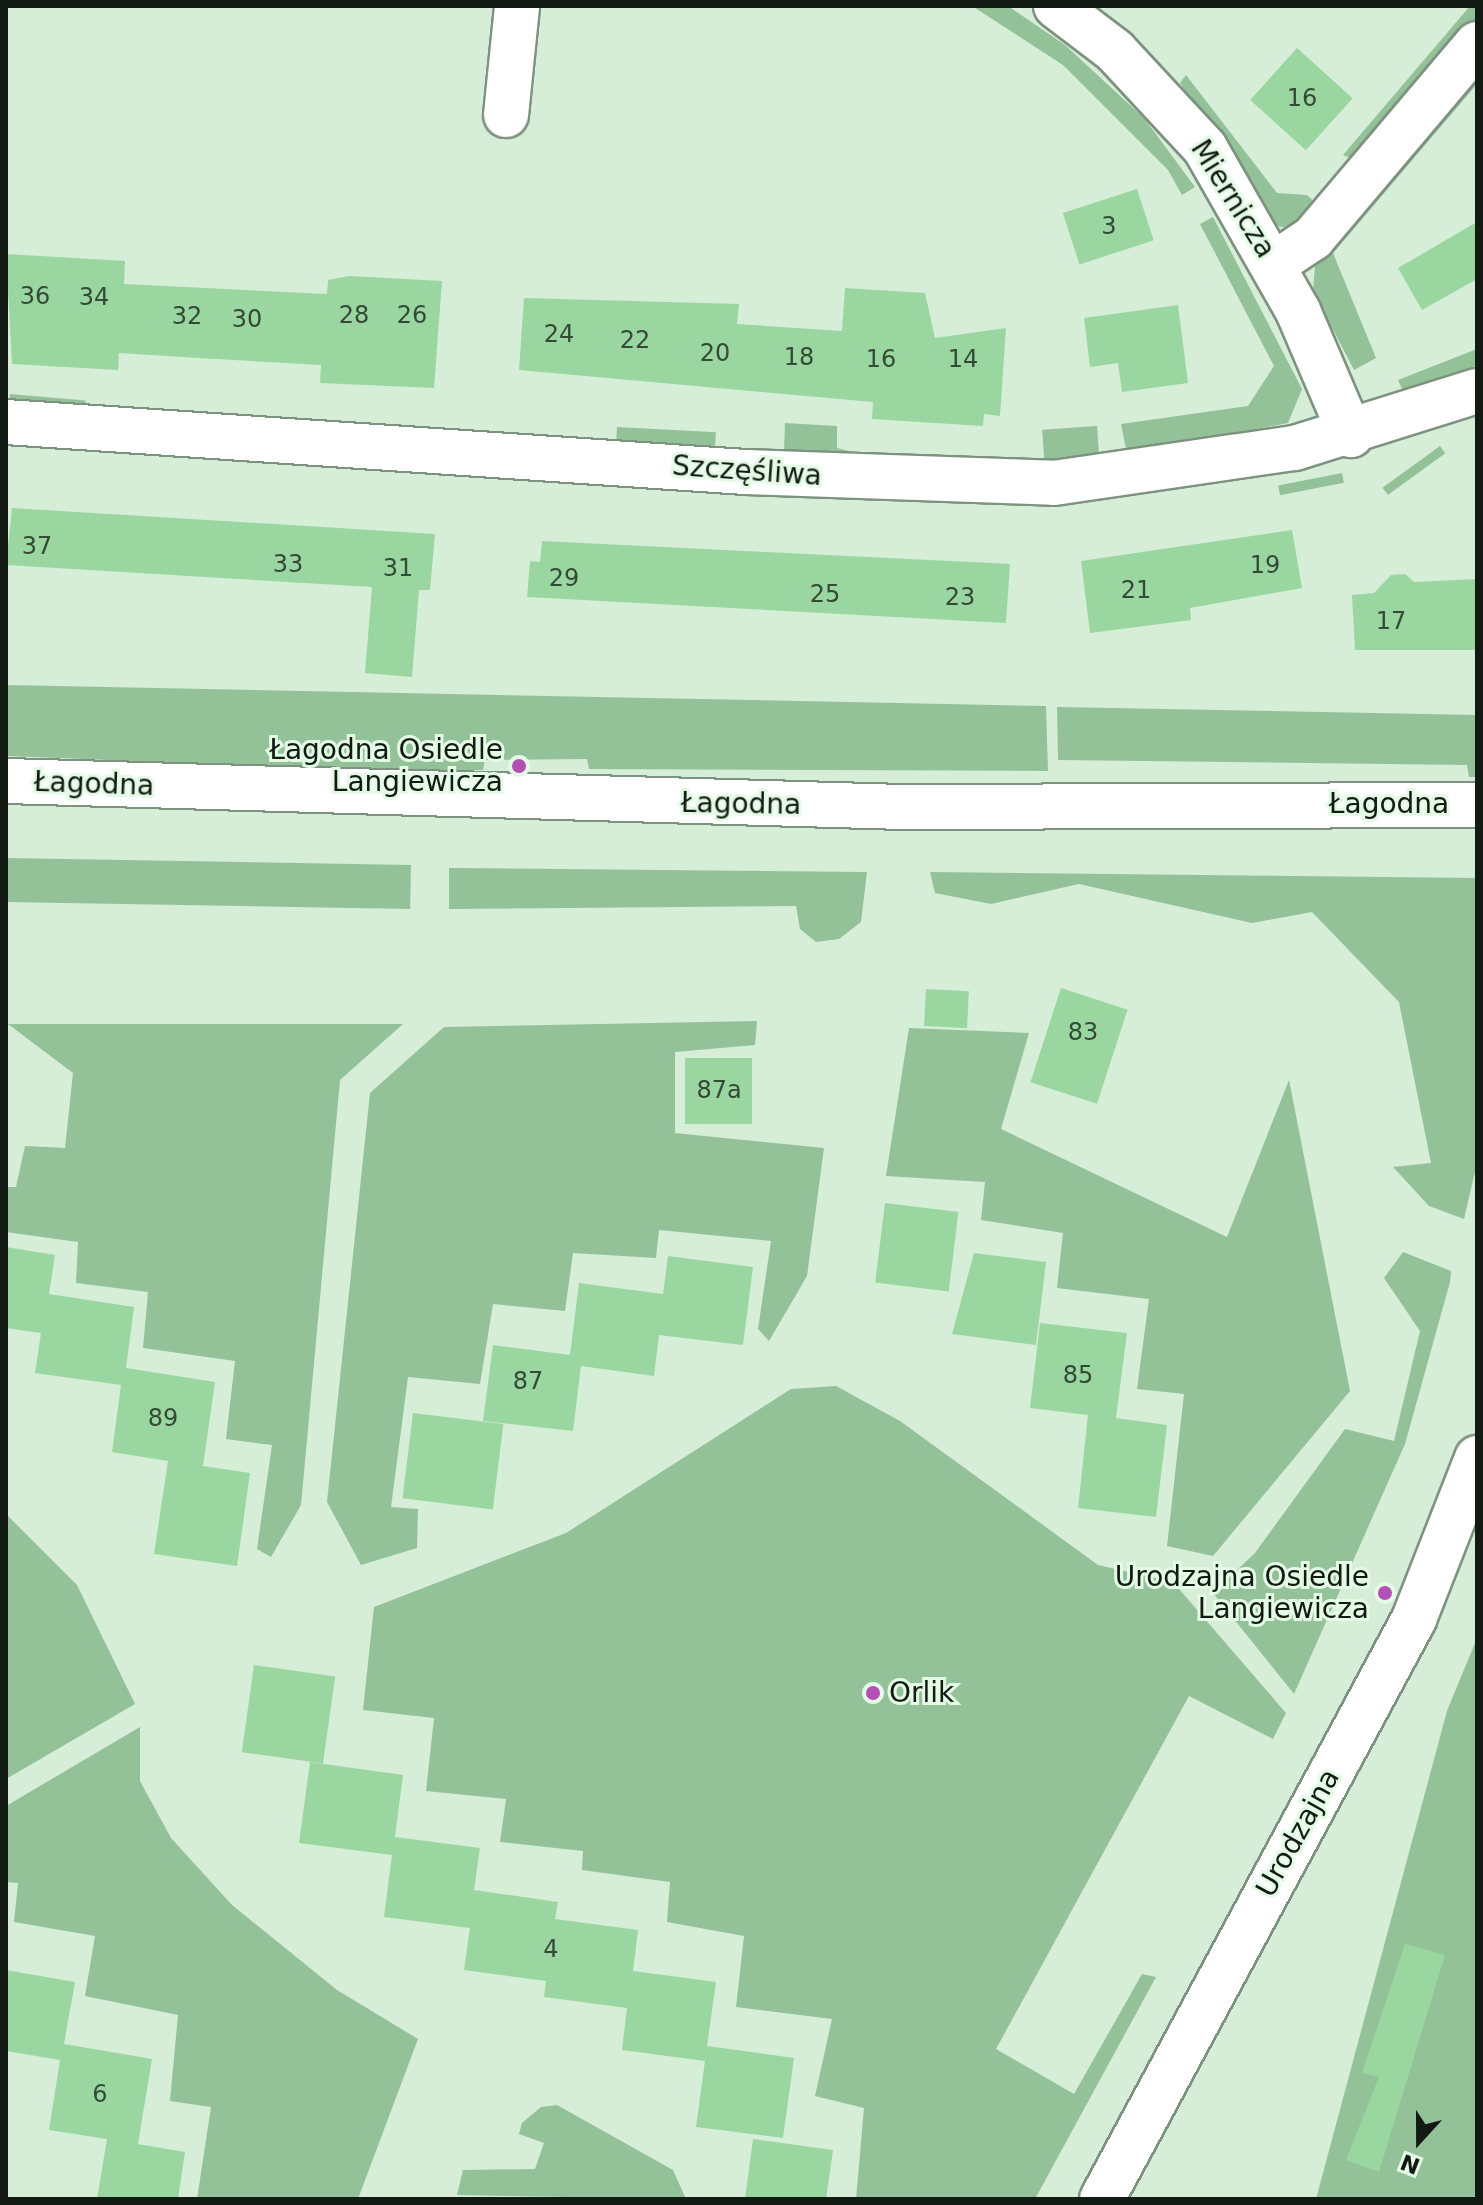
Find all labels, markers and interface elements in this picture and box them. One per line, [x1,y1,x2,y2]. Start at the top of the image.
house number: 16 [1287,85,1317,113]
street label: Miernicza [1184,134,1282,264]
house number: 3 [1101,213,1117,241]
house number: 36 [20,283,50,311]
house number: 34 [79,284,109,312]
house number: 28 [339,302,369,330]
house number: 26 [397,302,427,330]
house number: 32 [172,303,202,331]
house number: 30 [232,306,262,334]
house number: 24 [544,321,574,349]
house number: 22 [620,327,650,355]
house number: 20 [700,340,730,368]
house number: 18 [784,344,814,372]
house number: 16 [866,346,896,374]
house number: 14 [948,346,978,374]
street label: Szczęśliwa [671,449,823,493]
house number: 37 [22,533,52,561]
house number: 33 [273,551,303,579]
house number: 19 [1250,552,1280,580]
house number: 31 [383,555,413,583]
house number: 29 [549,565,579,593]
house number: 21 [1121,577,1151,605]
house number: 25 [810,581,840,609]
house number: 23 [945,584,975,612]
house number: 17 [1376,608,1406,636]
place label: Łagodna Osiedle Langiewicza [269,733,503,799]
marker: Łagodna Osiedle Langiewicza [510,757,528,775]
street label: Łagodna [33,765,155,803]
street label: Łagodna [680,786,802,822]
street label: Łagodna [1329,787,1449,821]
house number: 83 [1068,1019,1098,1047]
house number: 87a [696,1077,742,1105]
house number: 85 [1063,1362,1093,1390]
house number: 87 [513,1368,543,1396]
house number: 89 [148,1405,178,1433]
place label: Urodzajna Osiedle Langiewicza [1115,1560,1369,1626]
marker: Urodzajna Osiedle Langiewicza [1376,1584,1394,1602]
place label: Orlik [889,1676,954,1710]
marker: Orlik [864,1684,882,1702]
street label: Urodzajna [1249,1763,1347,1903]
house number: 4 [543,1936,559,1964]
house number: 6 [92,2081,108,2109]
north arrow [1379,2101,1459,2181]
text: N [1397,2149,1423,2179]

